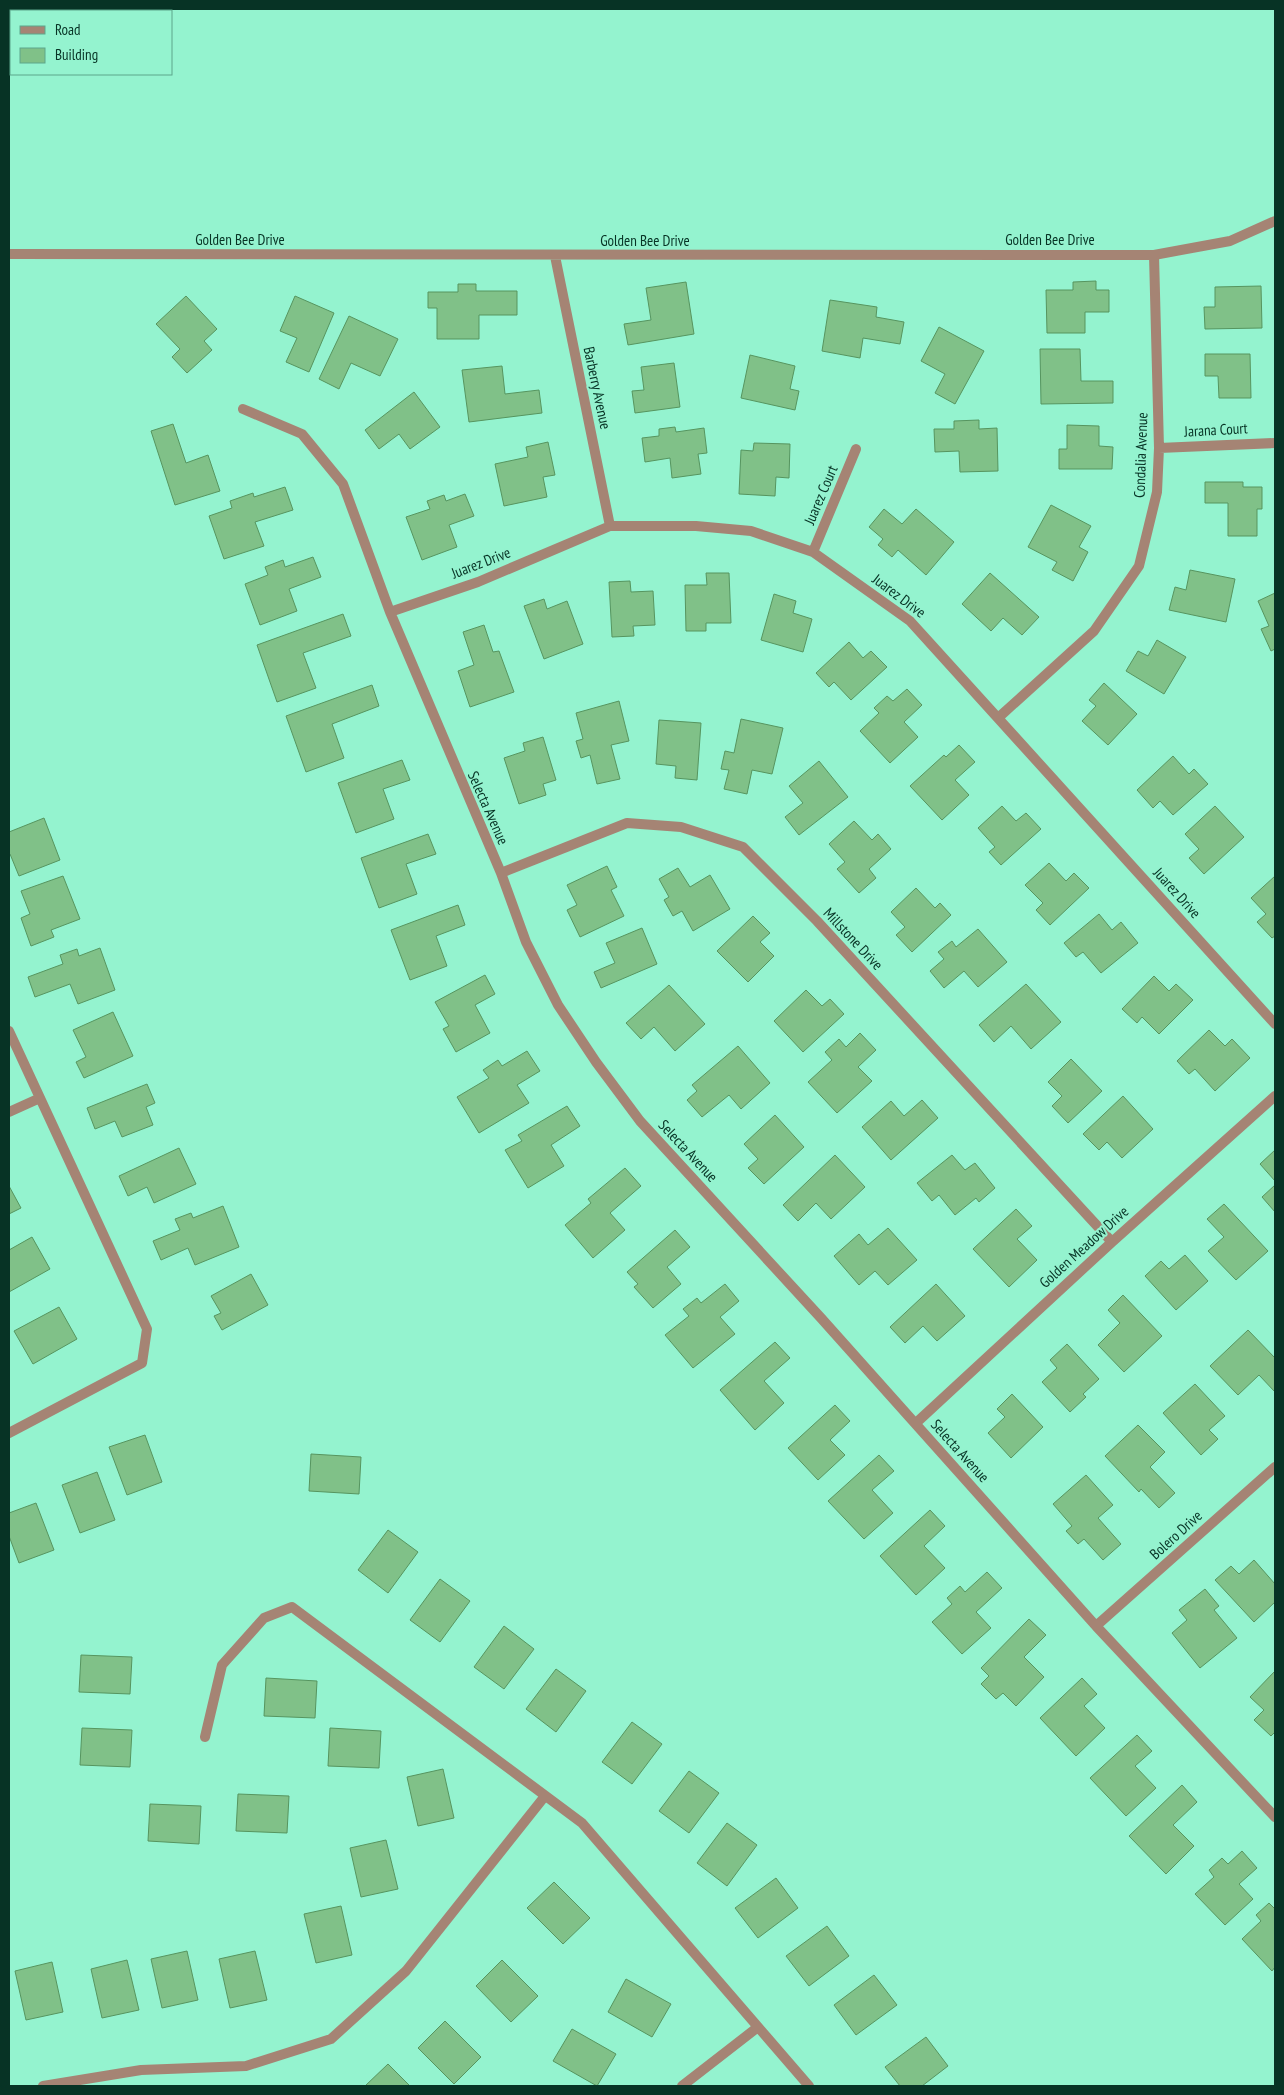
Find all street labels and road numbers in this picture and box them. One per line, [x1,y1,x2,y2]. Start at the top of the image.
street label: Golden Bee Drive [195,230,285,249]
street label: Golden Bee Drive [1005,230,1095,249]
street label: Golden Bee Drive [600,231,690,250]
street label: Barberry Avenue [579,345,616,431]
street label: Condalia Avenue [1130,412,1151,498]
street label: Jarana Court [1183,418,1248,441]
street label: Juarez Court [799,462,842,528]
street label: Juarez Drive [448,543,513,583]
street label: Juarez Drive [868,569,930,622]
street label: Selecta Avenue [464,768,513,847]
street label: Juarez Drive [1149,863,1205,922]
street label: Millstone Drive [820,903,887,974]
street label: Selecta Avenue [655,1116,722,1186]
street label: Golden Meadow Drive [1035,1202,1132,1292]
street label: Selecta Avenue [927,1415,994,1486]
street label: Bolero Drive [1145,1506,1206,1563]

